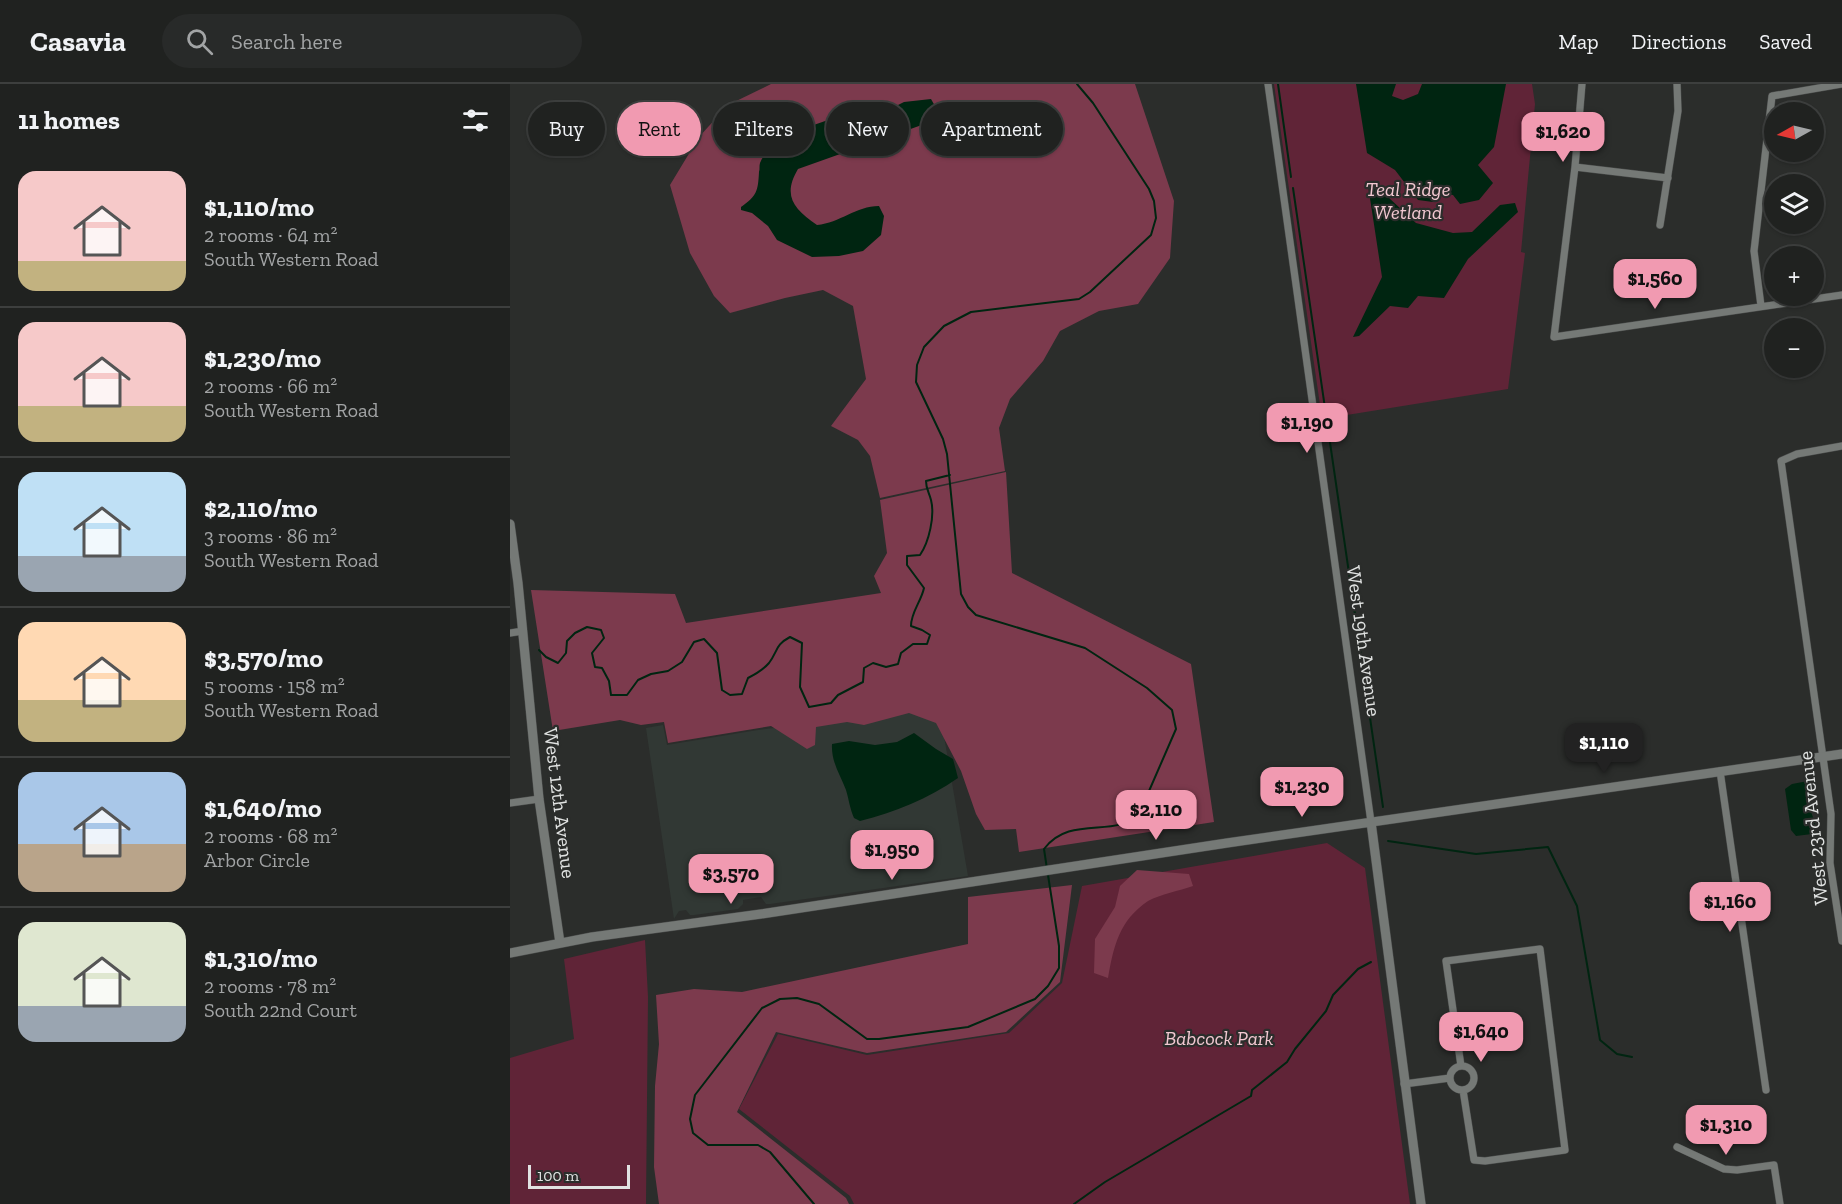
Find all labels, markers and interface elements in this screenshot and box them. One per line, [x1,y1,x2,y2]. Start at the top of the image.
search box [162,14,582,68]
text: Casavia [30,25,126,58]
icon: search [183,25,216,58]
text: Search here [231,28,342,55]
text: Map [1559,29,1599,54]
text: Directions [1632,29,1726,54]
text: Saved [1759,29,1812,54]
chip: Buy [528,102,605,156]
chip: Rent [617,102,701,156]
chip: Filters [713,102,814,156]
chip: New [826,102,909,156]
chip: Apartment [921,102,1063,156]
north arrow [1764,102,1824,162]
map controls [1764,102,1824,378]
text: 11 homes [18,104,120,136]
icon: filters [459,104,492,137]
pin: $1,620 [1514,112,1612,163]
text: $1,620 [1535,119,1591,143]
button: layers [1764,174,1824,234]
park label: Teal Ridge Wetland [1365,177,1451,224]
text: $1,110/mo [204,191,314,223]
icon: home [66,195,138,267]
text: 2 rooms · 64 m² [204,223,337,247]
button: + [1764,246,1824,306]
text: South Western Road [204,247,379,271]
pin: $1,560 [1606,259,1704,310]
text: $1,560 [1627,266,1683,290]
button: − [1764,318,1824,378]
text: $1,230/mo [204,342,321,374]
icon: home [66,346,138,418]
text: 2 rooms · 66 m² [204,374,337,398]
text: South Western Road [204,398,379,422]
pin: $1,190 [1258,403,1356,454]
text: $1,190 [1281,410,1333,434]
text: $2,110/mo [204,492,318,524]
icon: home [66,496,138,568]
text: 3 rooms · 86 m² [204,524,337,548]
text: South Western Road [204,548,379,572]
street label: West 19th Avenue [1342,564,1386,718]
text: $3,570/mo [204,642,323,674]
icon: home [66,646,138,718]
text: 5 rooms · 158 m² [204,674,345,698]
text: South Western Road [204,698,379,722]
pin: $1,110 [1555,723,1653,774]
street label: West 12th Avenue [539,726,581,880]
text: $1,110 [1579,730,1629,754]
street label: West 23rd Avenue [1793,750,1833,906]
pin: $1,230 [1253,767,1351,818]
text: $1,230 [1274,774,1330,798]
pin: $2,110 [1107,790,1205,841]
text: $1,640/mo [204,792,322,824]
icon: home [66,796,138,868]
text: $2,110 [1130,797,1182,821]
text: 2 rooms · 68 m² [204,824,337,848]
pin: $1,950 [843,830,941,881]
text: $1,950 [865,837,920,861]
text: Arbor Circle [204,848,310,872]
pin: $3,570 [682,854,780,905]
text: $3,570 [703,861,759,885]
pin: $1,160 [1681,882,1779,933]
text: $1,160 [1704,889,1756,913]
text: $1,310/mo [204,942,318,974]
icon: home [66,946,138,1018]
text: 2 rooms · 78 m² [204,974,336,998]
text: South 22nd Court [204,998,357,1022]
pin: $1,640 [1432,1012,1530,1063]
text: $1,640 [1453,1019,1509,1043]
park label: Babcock Park [1164,1026,1274,1050]
pin: $1,310 [1677,1105,1775,1156]
text: $1,310 [1700,1112,1752,1136]
scale bar [528,1162,630,1190]
text: 100 m [537,1166,579,1185]

